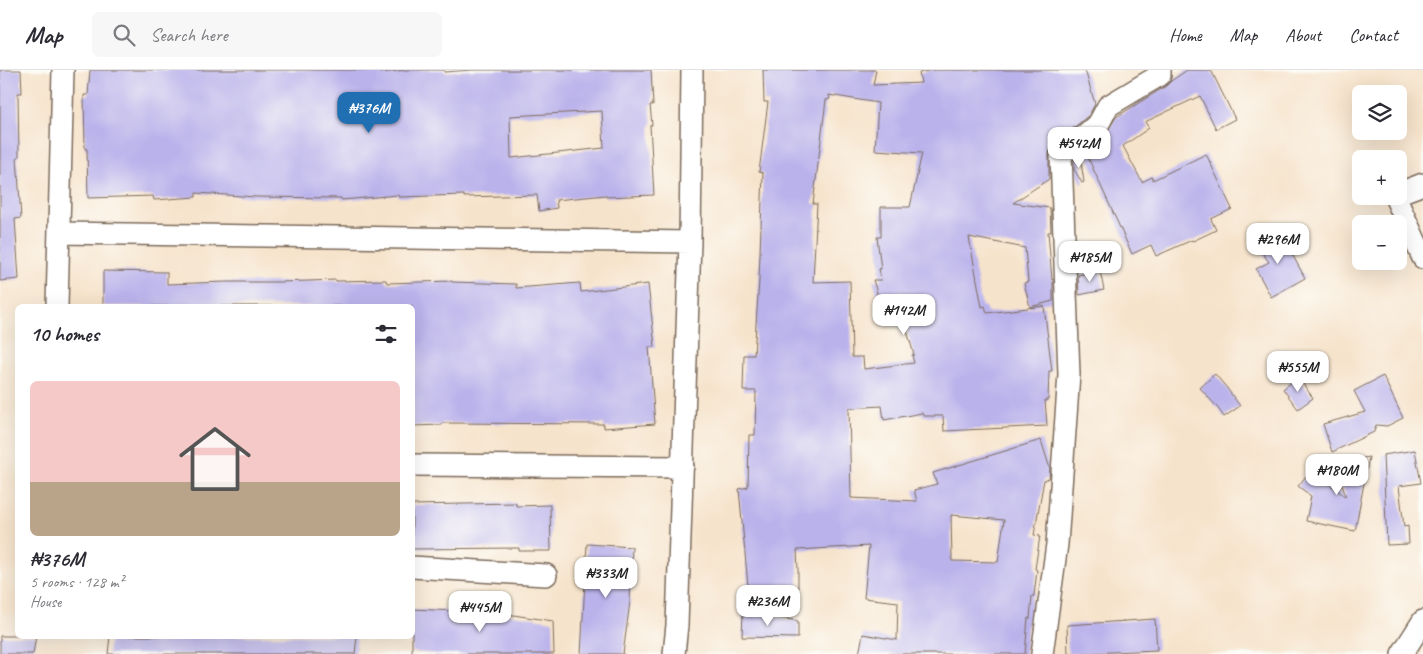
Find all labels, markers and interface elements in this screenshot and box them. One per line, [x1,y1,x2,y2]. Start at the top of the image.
search box [92,12,442,57]
text: Map [25,20,62,50]
icon: search [110,21,138,49]
text: Search here [150,23,228,47]
text: Home [1169,24,1202,46]
text: Map [1230,24,1257,46]
text: About [1285,24,1321,46]
text: Contact [1349,24,1398,46]
map controls [1352,85,1407,270]
button: layers [1352,85,1407,140]
pin: ₦376M [334,92,404,134]
text: ₦376M [348,98,390,118]
pin: ₦542M [1044,126,1114,169]
text: ₦542M [1059,133,1099,153]
button: + [1352,150,1407,205]
button: − [1352,215,1407,270]
pin: ₦296M [1243,222,1313,265]
text: ₦296M [1257,229,1299,249]
pin: ₦185M [1055,240,1125,283]
text: ₦185M [1070,247,1110,267]
pin: ₦142M [869,294,939,336]
text: ₦142M [883,300,925,320]
icon: filters [372,320,400,348]
text: 10 homes [30,321,99,347]
pin: ₦555M [1263,350,1333,393]
text: ₦555M [1278,357,1318,377]
icon: home [170,414,260,504]
pin: ₦180M [1302,454,1372,496]
text: ₦180M [1316,460,1358,480]
text: ₦376M [30,546,84,572]
pin: ₦333M [571,556,641,599]
text: ₦333M [585,563,627,583]
text: 5 rooms · 128 m² [30,572,124,592]
pin: ₦236M [733,584,803,627]
pin: ₦445M [445,590,515,633]
text: ₦236M [747,591,789,611]
text: House [30,592,61,612]
text: ₦445M [460,597,500,617]

